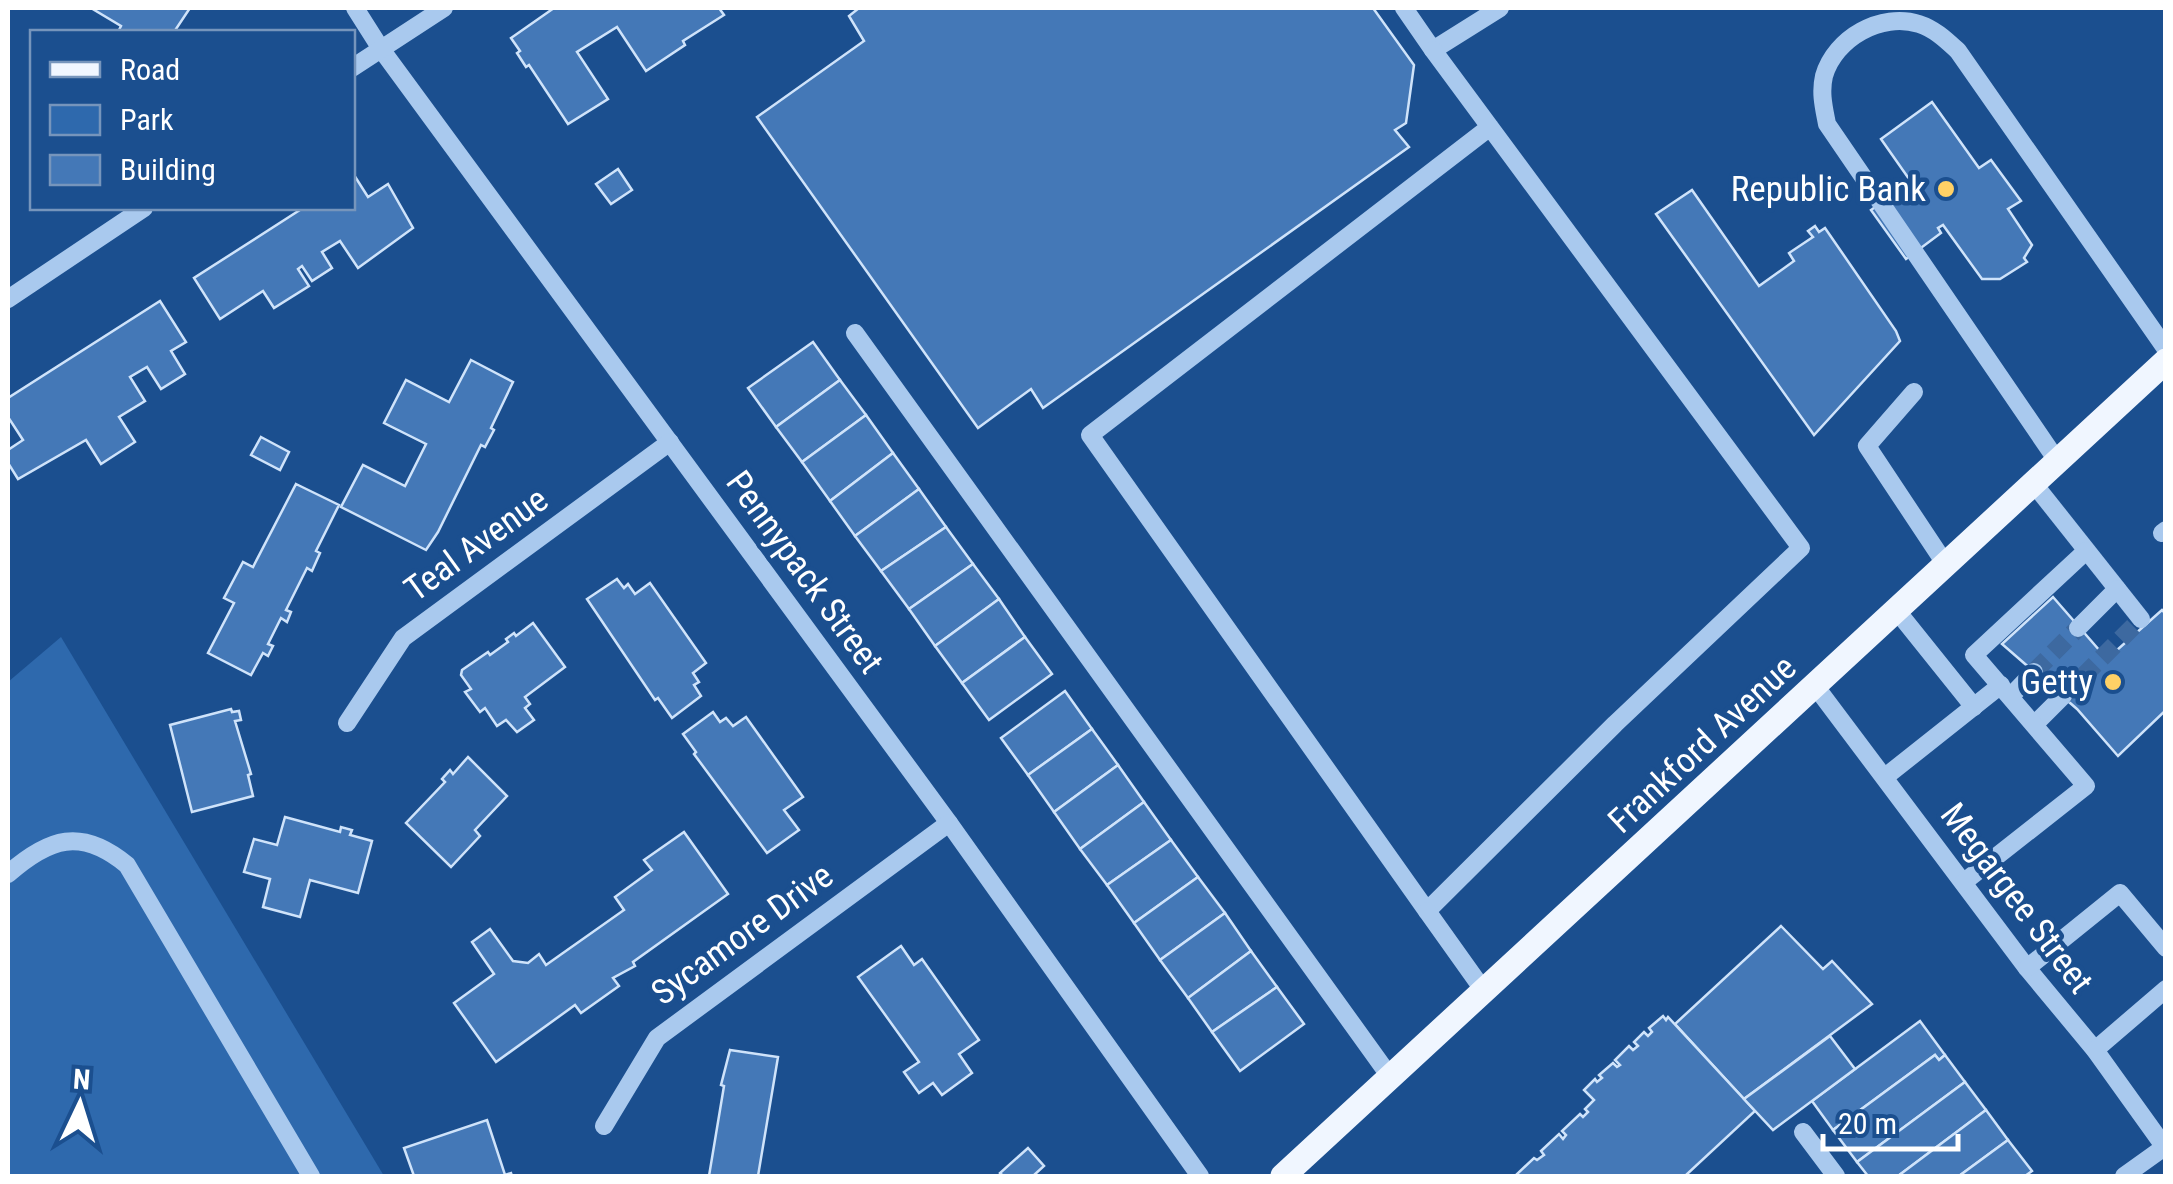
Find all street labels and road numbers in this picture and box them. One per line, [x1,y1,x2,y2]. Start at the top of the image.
street label: Pennypack Street [717,463,892,681]
street label: Teal Avenue [397,479,556,610]
street label: Frankford Avenue [1600,647,1804,842]
street label: Megargee Street [1932,795,2101,1001]
street label: Sycamore Drive [644,855,841,1014]

